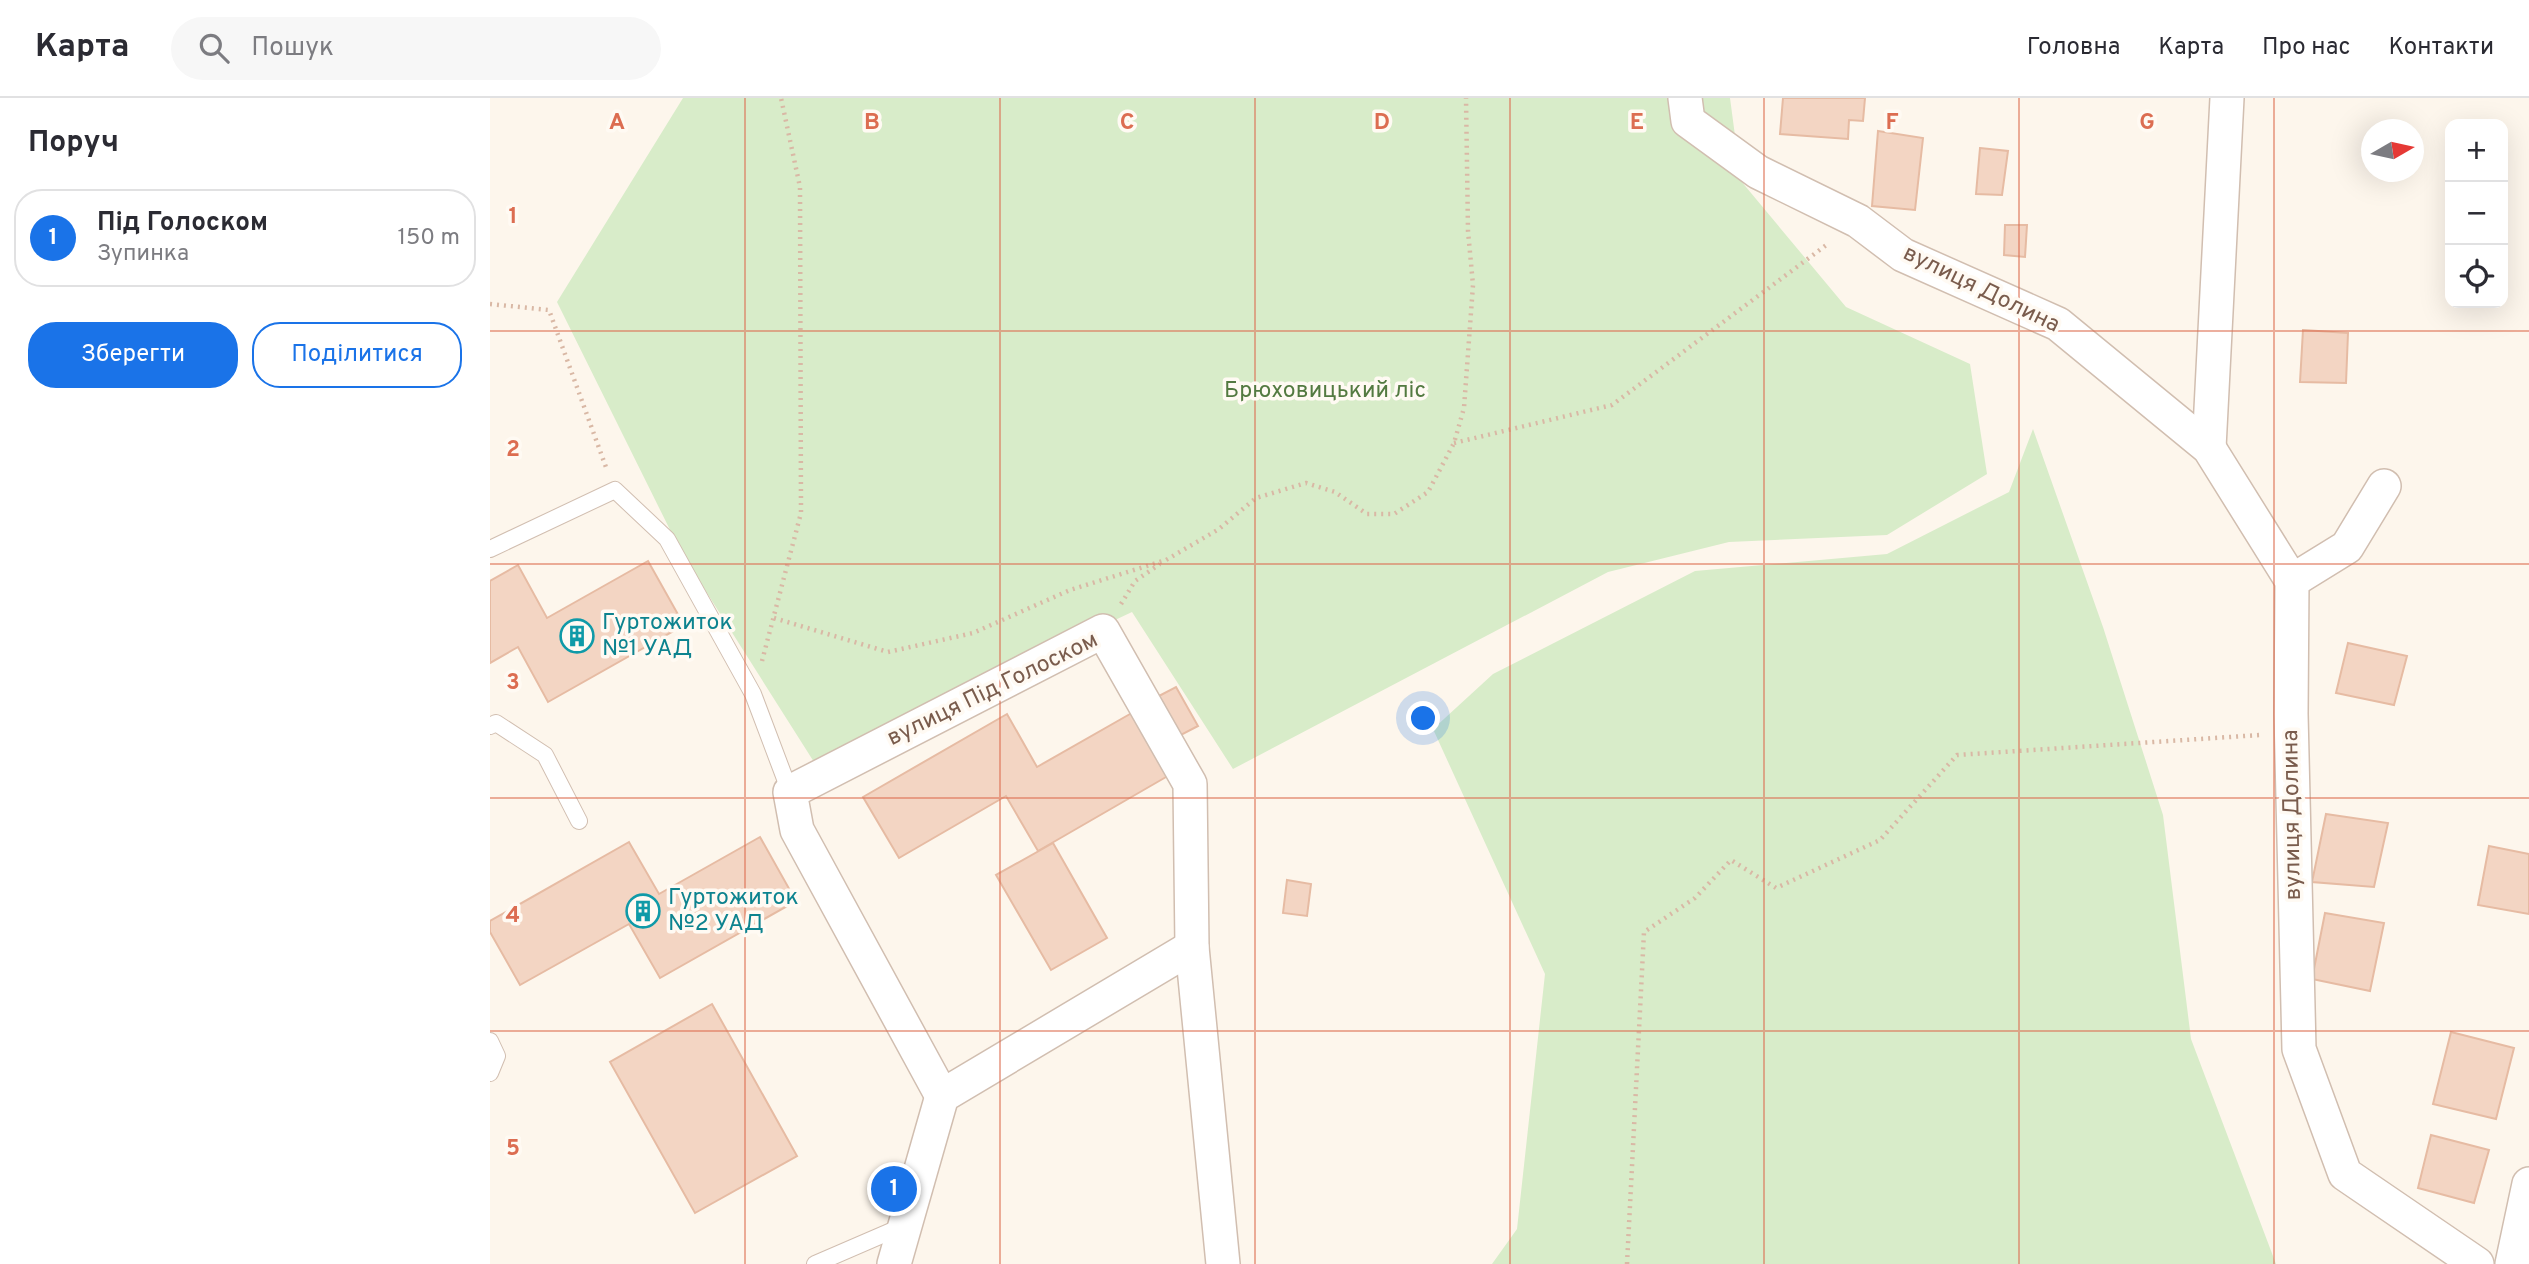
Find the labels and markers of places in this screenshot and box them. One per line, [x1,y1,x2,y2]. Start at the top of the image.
place label: Гуртожиток №1 УАД [602,609,733,664]
building icon: Гуртожиток №1 УАД [558,617,596,655]
place label: Гуртожиток №2 УАД [668,884,799,939]
building icon: Гуртожиток №2 УАД [624,892,662,930]
pin: 1 [871,1163,917,1215]

